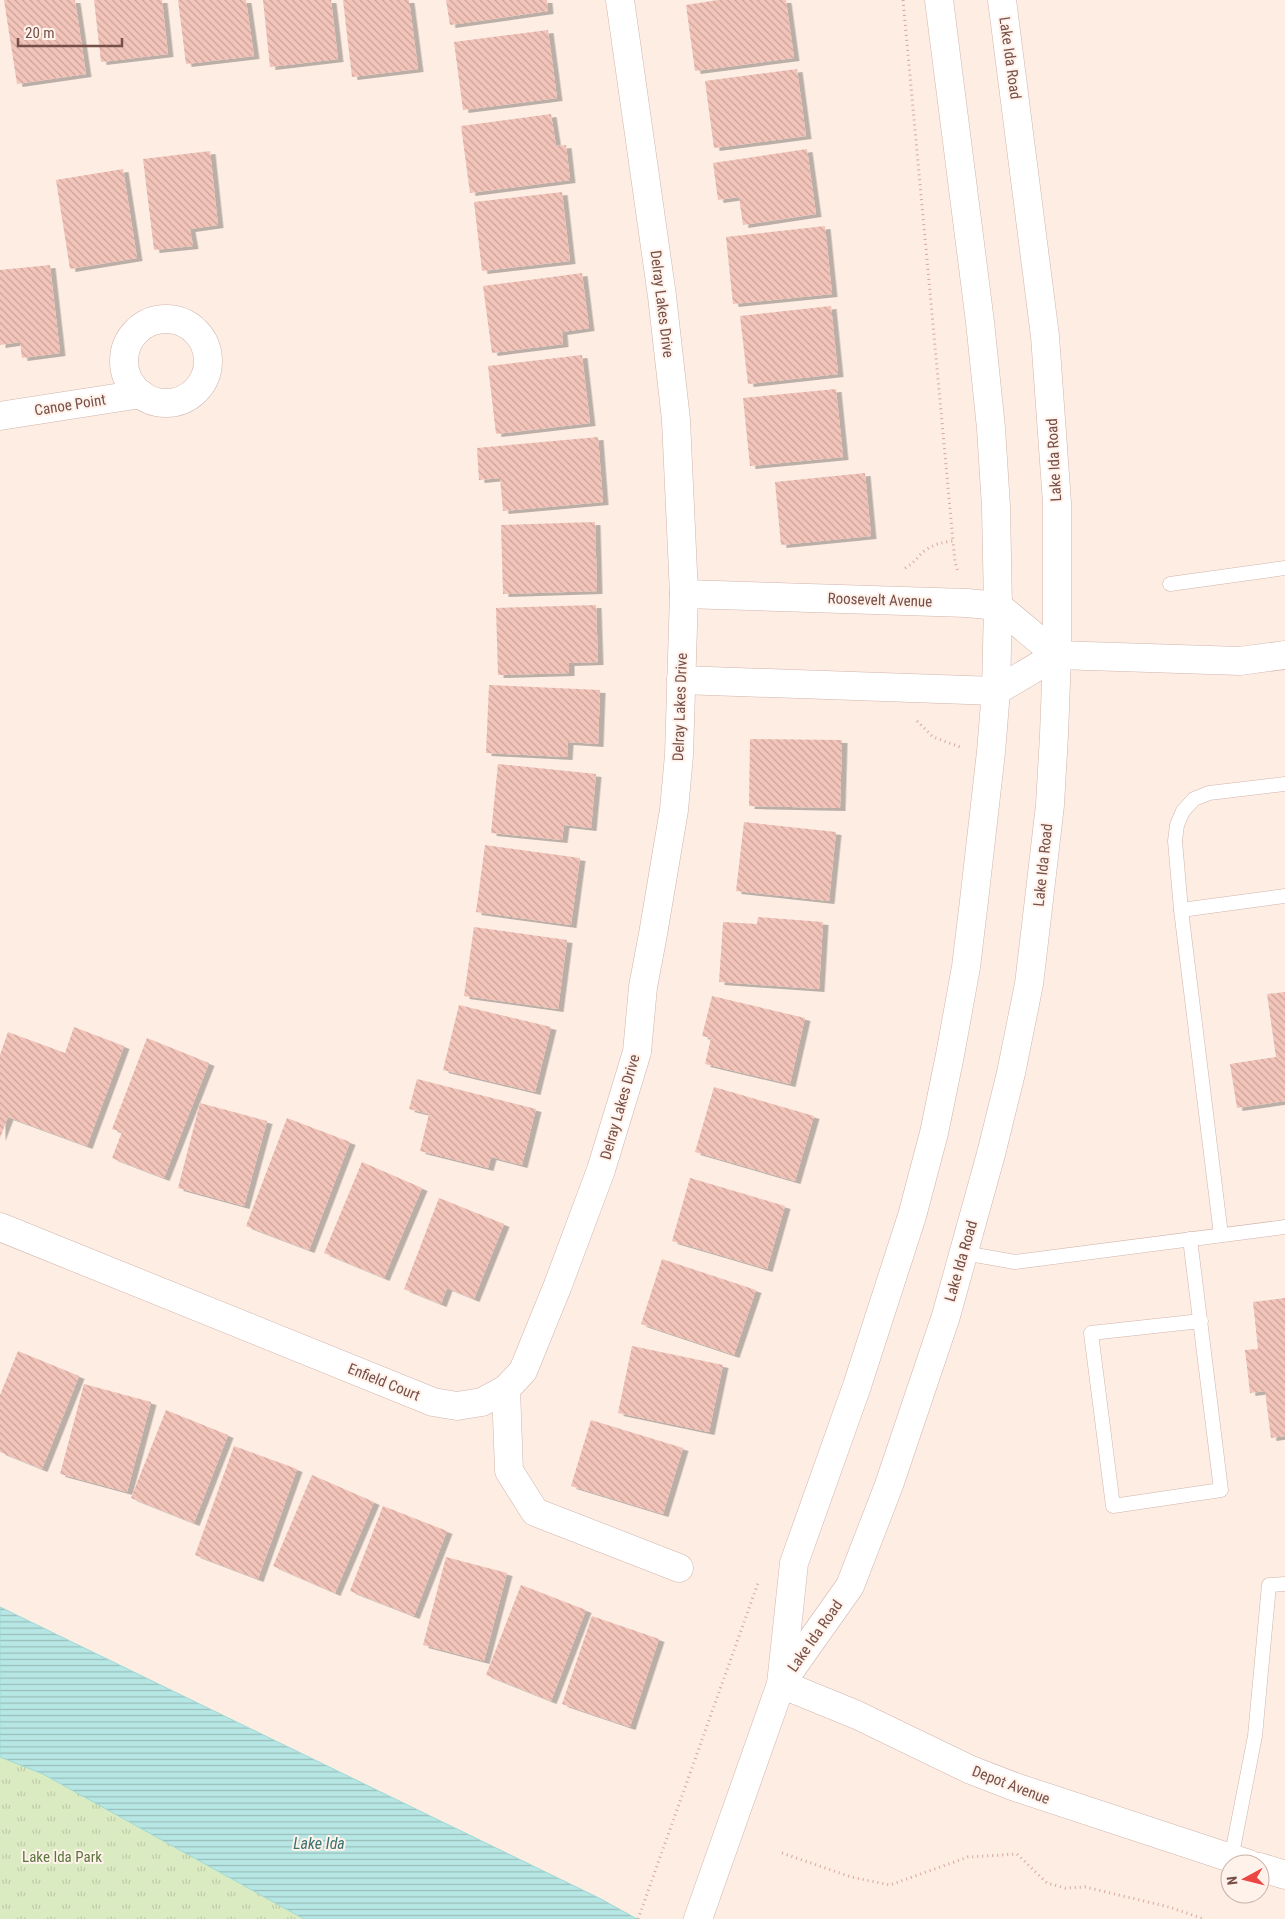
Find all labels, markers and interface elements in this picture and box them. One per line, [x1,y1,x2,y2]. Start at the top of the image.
scale bar [18,15,121,47]
street label: Lake Ida Road [995,15,1025,101]
text: 20 m [25,24,55,42]
street label: Delray Lakes Drive [646,249,678,359]
street label: Canoe Point [33,390,107,420]
street label: Lake Ida Road [1043,418,1065,502]
street label: Roosevelt Avenue [827,589,933,611]
street label: Delray Lakes Drive [669,653,691,761]
street label: Lake Ida Road [1030,823,1056,907]
street label: Delray Lakes Drive [596,1052,644,1162]
street label: Lake Ida Road [941,1218,981,1304]
street label: Enfield Court [345,1359,423,1405]
street label: Lake Ida Road [784,1597,846,1675]
street label: Depot Avenue [970,1762,1052,1808]
water label: Lake Ida [293,1834,345,1853]
park label: Lake Ida Park [22,1848,102,1866]
north arrow [1220,1854,1270,1904]
text: N [1224,1875,1241,1886]

